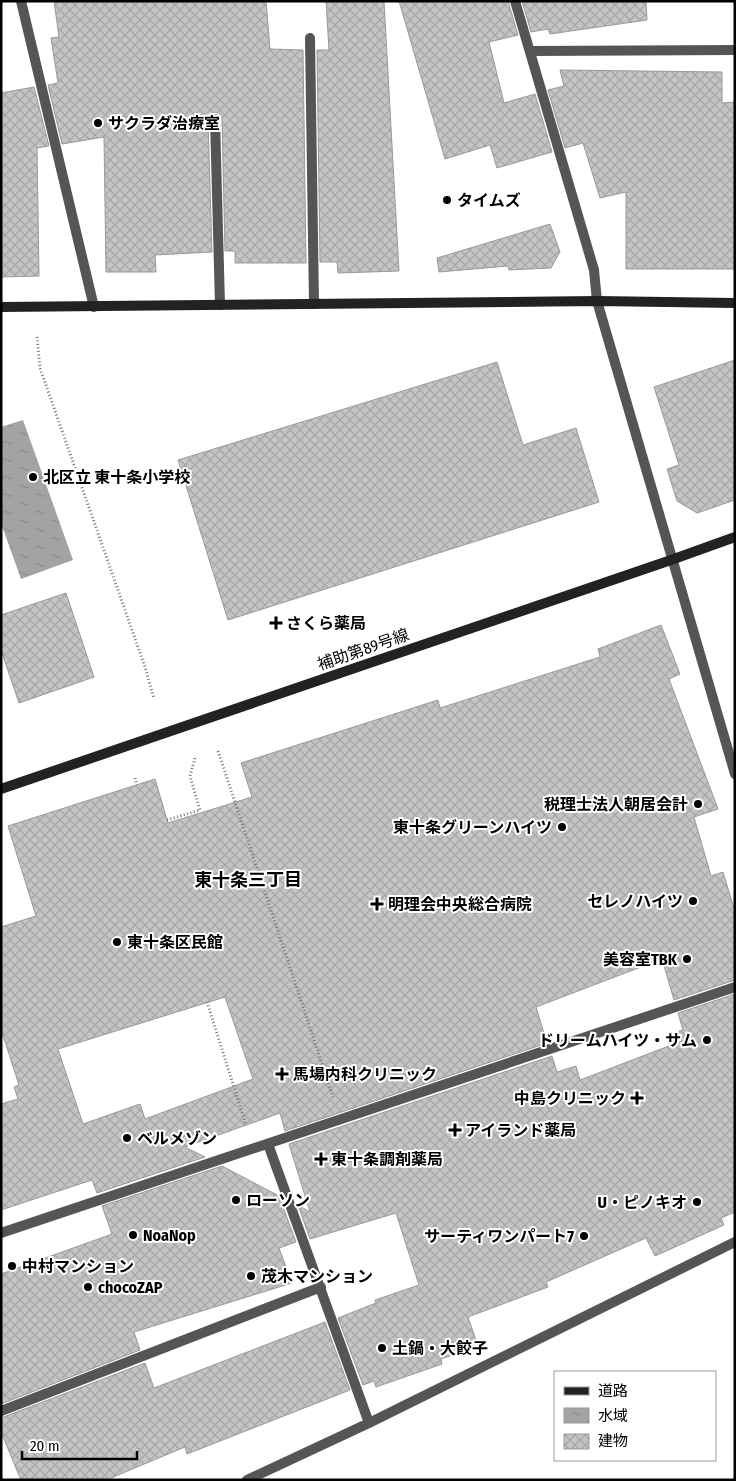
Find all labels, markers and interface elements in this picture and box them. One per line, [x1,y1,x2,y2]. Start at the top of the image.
place label: サクラダ治療室 [108,114,220,133]
marker: サクラダ治療室 [92,117,104,129]
place label: タイムズ [457,191,521,210]
marker: タイムズ [441,194,453,206]
place label: 北区立 東十条小学校 [43,468,190,487]
marker: 北区立 東十条小学校 [27,471,39,483]
place label: さくら薬局 [286,614,366,633]
marker: さくら薬局 [270,617,282,629]
street label: 補助第89号線 [315,625,411,674]
place label: 税理士法人朝居会計 [544,795,688,814]
marker: 税理士法人朝居会計 [692,798,704,810]
place label: 東十条グリーンハイツ [393,818,552,837]
marker: 東十条グリーンハイツ [556,821,568,833]
district label: 東十条三丁目 [194,869,302,891]
place label: セレノハイツ [587,892,683,911]
place label: 明理会中央総合病院 [388,895,532,914]
marker: セレノハイツ [687,895,699,907]
marker: 明理会中央総合病院 [370,897,384,911]
place label: 東十条区民館 [127,933,223,952]
marker: 東十条区民館 [111,936,123,948]
place label: 美容室TBK [603,950,678,969]
marker: 美容室TBK [681,953,693,965]
place label: ドリームハイツ・サム [538,1031,697,1050]
marker: ドリームハイツ・サム [701,1034,713,1046]
place label: 馬場内科クリニック [293,1065,437,1084]
marker: 馬場内科クリニック [275,1067,289,1081]
place label: 中島クリニック [514,1089,626,1108]
marker: 中島クリニック [630,1091,644,1105]
place label: アイランド薬局 [465,1121,576,1140]
marker: アイランド薬局 [449,1124,461,1136]
place label: ベルメゾン [137,1129,217,1148]
marker: ベルメゾン [121,1132,133,1144]
place label: 東十条調剤薬局 [331,1150,443,1169]
marker: 東十条調剤薬局 [315,1153,327,1165]
place label: ローソン [246,1191,310,1210]
place label: U・ピノキオ [598,1193,687,1212]
marker: ローソン [230,1194,242,1206]
marker: U・ピノキオ [691,1196,703,1208]
place label: NoaNop [143,1226,196,1245]
place label: サーティワンパート7 [424,1227,574,1246]
marker: NoaNop [127,1229,139,1241]
marker: サーティワンパート7 [578,1230,590,1242]
place label: 中村マンション [22,1257,134,1276]
marker: 中村マンション [6,1260,18,1272]
place label: 茂木マンション [261,1267,373,1286]
marker: 茂木マンション [245,1270,257,1282]
place label: chocoZAP [98,1278,163,1297]
marker: chocoZAP [82,1281,94,1293]
place label: 土鍋・大餃子 [392,1339,488,1358]
marker: 土鍋・大餃子 [376,1342,388,1354]
legend [554,1371,716,1461]
text: 道路 [598,1382,628,1400]
text: 水域 [598,1407,628,1425]
scale bar [22,1428,138,1460]
text: 建物 [598,1432,628,1450]
text: 20 m [30,1437,60,1455]

